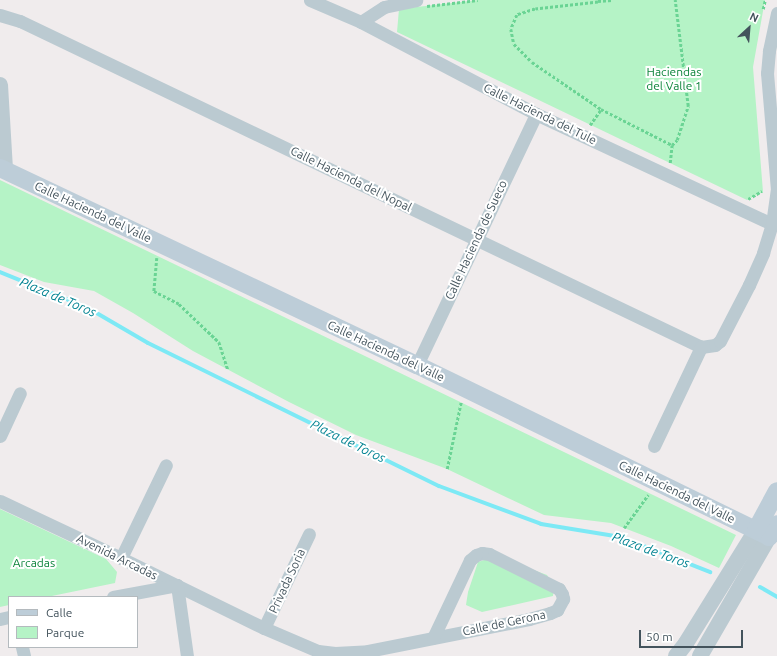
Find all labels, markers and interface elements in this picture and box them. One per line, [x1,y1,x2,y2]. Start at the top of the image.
north arrow [729,8,769,48]
text: N [748,10,761,24]
park label: Haciendas del Valle 1 [646,65,702,93]
street label: Calle Hacienda del Tule [481,80,599,148]
street label: Calle Hacienda del Nopal [288,143,414,215]
street label: Calle Hacienda del Valle [32,178,154,246]
street label: Calle Hacienda de Sueco [442,178,510,302]
water label: Plaza de Toros [17,274,99,320]
street label: Calle Hacienda del Valle [325,317,447,385]
water label: Plaza de Toros [308,416,388,466]
street label: Calle Hacienda del Valle [616,458,738,526]
water label: Plaza de Toros [610,529,692,571]
street label: Avenida Arcadas [74,531,160,583]
street label: Privada Soria [266,546,308,616]
park label: Arcadas [13,556,55,570]
legend [8,596,138,648]
text: Calle [46,606,72,619]
street label: Calle de Gerona [461,607,547,639]
scale bar [641,622,745,648]
text: Parque [46,626,84,639]
text: 50 m [646,630,673,643]

